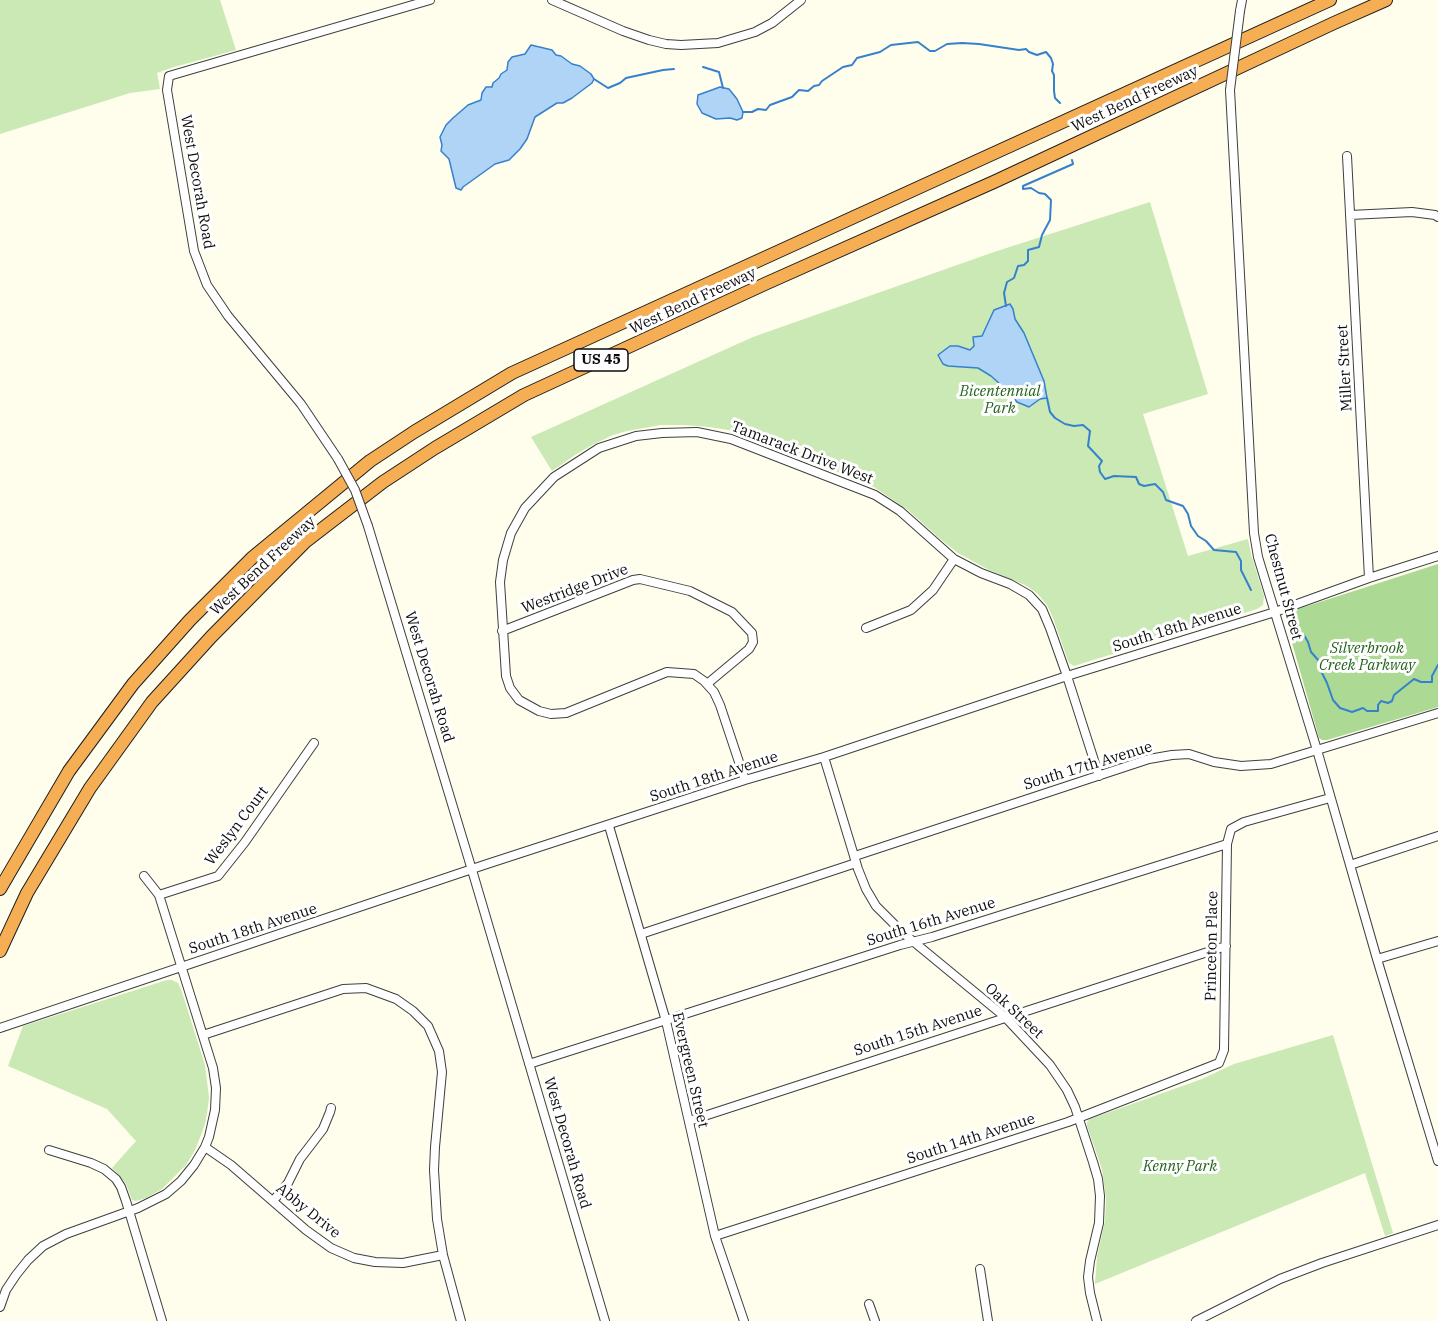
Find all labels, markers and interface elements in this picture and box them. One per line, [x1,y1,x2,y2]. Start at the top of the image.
street label: West Bend Freeway [1069,62,1201,136]
street label: West Decorah Road [176,113,218,251]
street label: West Bend Freeway [627,264,759,338]
street label: Miller Street [1334,324,1356,412]
road number: US 45 [574,349,628,371]
park label: Bicentennial Park [959,383,1041,418]
street label: Tamarack Drive West [729,418,875,488]
street label: West Bend Freeway [207,513,319,619]
street label: Chestnut Street [1260,532,1306,642]
street label: Westridge Drive [519,560,631,618]
street label: South 18th Avenue [1111,600,1243,656]
street label: West Decorah Road [401,609,457,745]
park label: Silverbrook Creek Parkway [1319,640,1415,675]
street label: South 17th Avenue [1022,738,1154,794]
street label: South 18th Avenue [648,748,780,806]
street label: Weslyn Court [201,783,273,869]
street label: Princeton Place [1202,891,1222,1001]
street label: South 16th Avenue [865,894,997,950]
street label: South 18th Avenue [187,900,319,958]
street label: Oak Street [981,979,1047,1043]
street label: South 15th Avenue [852,1002,984,1060]
street label: Evergreen Street [668,1010,712,1130]
street label: West Decorah Road [540,1075,594,1211]
street label: South 14th Avenue [905,1110,1037,1168]
park label: Kenny Park [1143,1158,1217,1176]
street label: Abby Drive [272,1180,344,1242]

